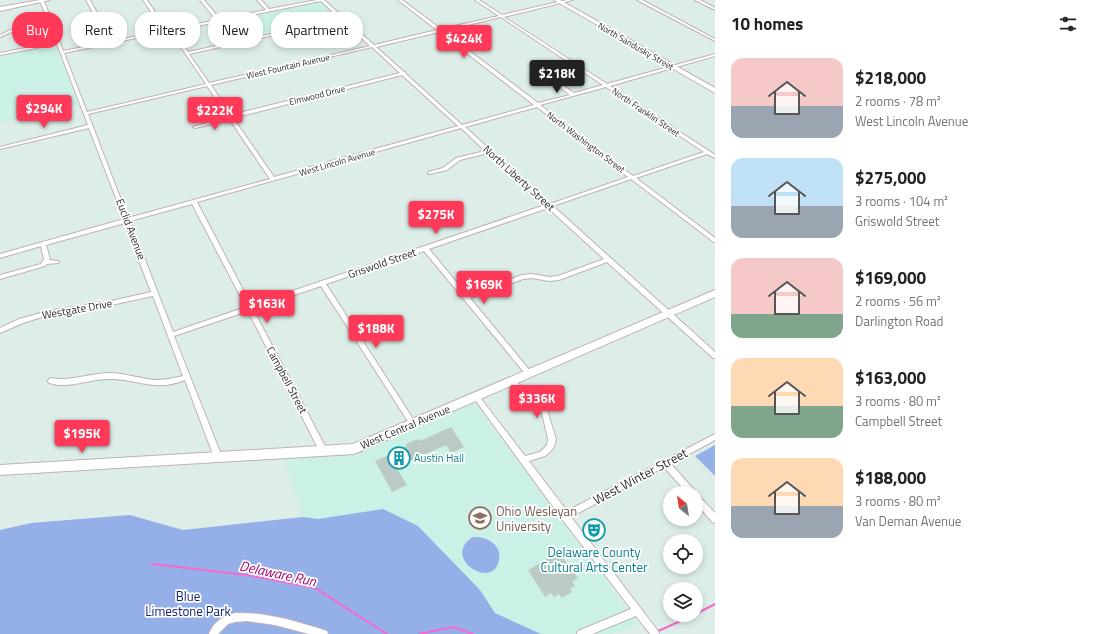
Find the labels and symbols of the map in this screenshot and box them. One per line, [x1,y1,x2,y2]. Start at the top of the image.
street label: North Sandusky Street [596,19,677,73]
pin: $424K [436,25,492,59]
street label: West Fountain Avenue [245,50,331,82]
pin: $218K [529,60,585,94]
street label: Elmwood Drive [288,82,347,108]
street label: North Franklin Street [610,84,683,140]
pin: $294K [16,95,72,129]
pin: $222K [187,97,243,131]
street label: North Washington Street [544,108,628,176]
street label: North Liberty Street [479,141,559,215]
street label: West Lincoln Avenue [298,145,377,179]
street label: Euclid Avenue [112,196,150,262]
pin: $275K [408,201,464,235]
street label: Griswold Street [346,244,418,282]
pin: $169K [456,271,512,305]
pin: $163K [239,290,295,324]
street label: Westgate Drive [41,295,114,323]
pin: $188K [348,315,404,349]
street label: Campbell Street [263,344,311,416]
pin: $336K [509,385,565,419]
street label: West Central Avenue [358,401,453,453]
pin: $195K [54,420,110,454]
street label: West Winter Street [589,442,691,509]
building icon: Austin Hall [386,445,412,471]
place label: Austin Hall [414,450,464,466]
north arrow [663,486,703,526]
place label: Ohio Wesleyan University [496,501,577,536]
school or university icon: Ohio Wesleyan University [467,505,493,531]
theatre icon: Delaware County Cultural Arts Center [581,517,607,543]
place label: Delaware County Cultural Arts Center [541,542,648,577]
water label: Delaware Run [238,555,319,592]
park label: Blue Limestone Park [145,586,231,621]

